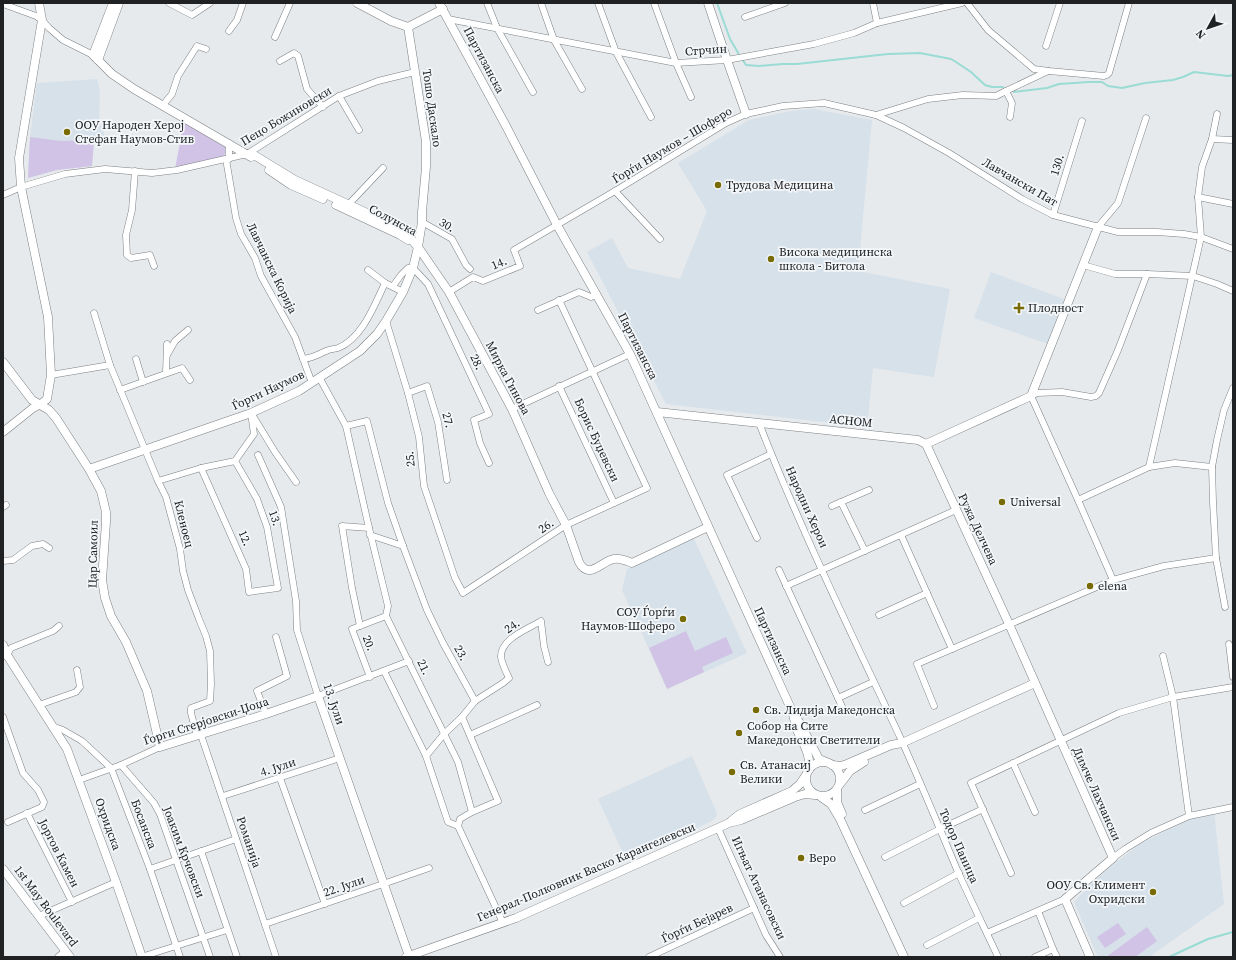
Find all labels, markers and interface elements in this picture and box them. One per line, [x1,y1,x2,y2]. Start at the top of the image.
north arrow [1188,8,1228,48]
street label: Партизанска [460,24,509,97]
text: N [1192,26,1209,42]
street label: Стрчин [684,41,728,59]
street label: Тошо Даскало [419,68,445,148]
street label: Пецо Божиновски [238,82,335,149]
street label: Ѓорѓи Наумов – Шоферо [609,103,735,187]
place label: ООУ Народен Херој Стефан Наумов-Стив [75,117,194,147]
marker: ООУ Народен Херој Стефан Наумов-Стив [62,127,72,137]
street label: 130. [1046,152,1068,178]
street label: Лавчански Пат [979,154,1061,210]
place label: Трудова Медицина [726,177,834,193]
marker: Трудова Медицина [713,180,723,190]
street label: Солунска [366,201,421,240]
street label: 30. [436,214,458,236]
street label: Лавчанска Корија [243,220,301,317]
place label: Висока медицинска школа - Битола [779,244,893,274]
street label: 14. [489,253,509,273]
marker: Висока медицинска школа - Битола [766,254,776,264]
place label: Плодност [1028,300,1084,316]
marker: Плодност [1013,302,1025,314]
street label: Партизанска [614,310,662,383]
street label: Мирка Гинова [482,338,535,418]
street label: 28. [466,352,488,372]
street label: Ѓорги Наумов [229,366,307,414]
street label: Борис Буџевски [571,396,624,485]
street label: 27. [438,410,458,430]
street label: АСНОМ [829,411,874,431]
street label: 25. [401,450,419,468]
street label: Народни Херои [782,464,832,551]
street label: Ружа Делчева [954,491,1002,568]
place label: Universal [1010,494,1061,510]
marker: Universal [997,497,1007,507]
street label: Кленоец [170,499,198,550]
street label: 13. [265,508,285,528]
street label: 26. [535,515,557,537]
street label: Цар Самоил [84,520,102,588]
street label: 12. [235,528,255,548]
place label: elena [1098,578,1128,594]
marker: elena [1085,581,1095,591]
place label: СОУ Ѓорѓи Наумов-Шоферо [581,604,675,634]
street label: Партизанска [750,604,796,678]
marker: СОУ Ѓорѓи Наумов-Шоферо [678,614,688,624]
street label: 24. [501,615,523,637]
street label: 20. [359,633,379,653]
street label: 23. [450,642,472,664]
street label: 21. [413,656,435,678]
street label: 13. Јули [319,681,349,727]
street label: Ѓорги Стерјовски-Џоџа [141,693,272,749]
place label: Св. Лидија Македонска [764,702,896,718]
marker: Св. Лидија Македонска [751,705,761,715]
place label: Собор на Сите Македонски Светители [747,718,881,748]
marker: Собор на Сите Македонски Светители [734,728,744,738]
street label: Димче Лахчански [1069,744,1125,844]
street label: 4. Јули [258,754,298,780]
place label: Св. Атанасиј Велики [740,757,811,787]
marker: Св. Атанасиј Велики [727,767,737,777]
street label: Охридска [91,796,125,853]
street label: Босанска [127,797,161,852]
street label: Јоаким Крчовски [159,803,209,900]
street label: Тодор Паница [935,806,983,887]
street label: Романија [233,814,265,871]
street label: Јоргов Камен [34,815,83,890]
street label: Генерал-Полковник Васко Карангелевски [474,818,698,925]
street label: Игњат Атанасовски [728,834,790,943]
place label: Веро [809,850,837,866]
marker: Веро [796,853,806,863]
street label: 1st May Boulevard [10,862,82,950]
street label: 22. Јули [321,871,367,901]
place label: ООУ Св. Климент Охридски [1047,877,1146,907]
marker: ООУ Св. Климент Охридски [1148,887,1158,897]
street label: Ѓорѓи Бејарев [659,899,735,947]

